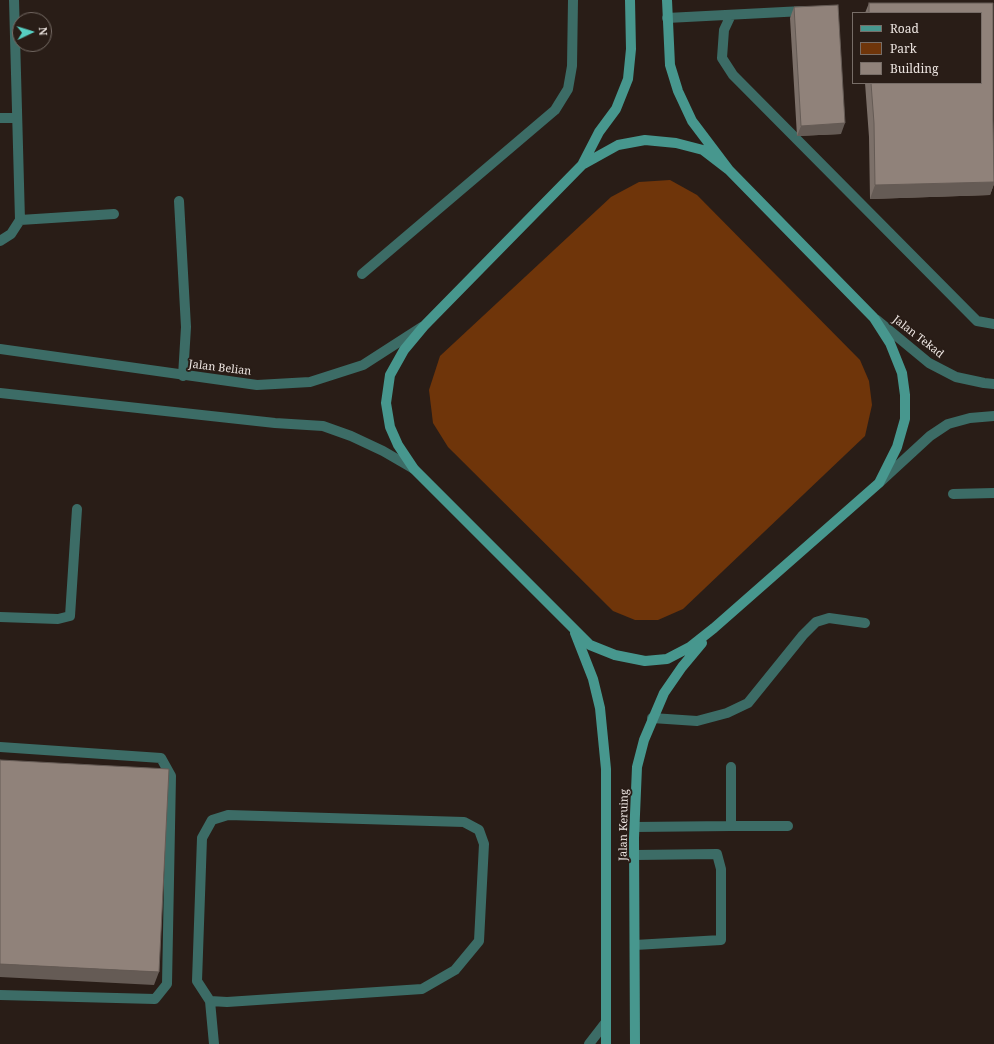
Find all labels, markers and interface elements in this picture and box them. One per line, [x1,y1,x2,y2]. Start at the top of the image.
north arrow [12,12,52,52]
legend [852,12,982,84]
text: Road [890,20,919,37]
text: N [36,26,51,36]
text: Park [890,40,917,57]
text: Building [890,60,938,77]
street label: Jalan Tekad [890,313,946,361]
street label: Jalan Belian [188,358,252,378]
street label: Jalan Keruing [617,789,631,861]

